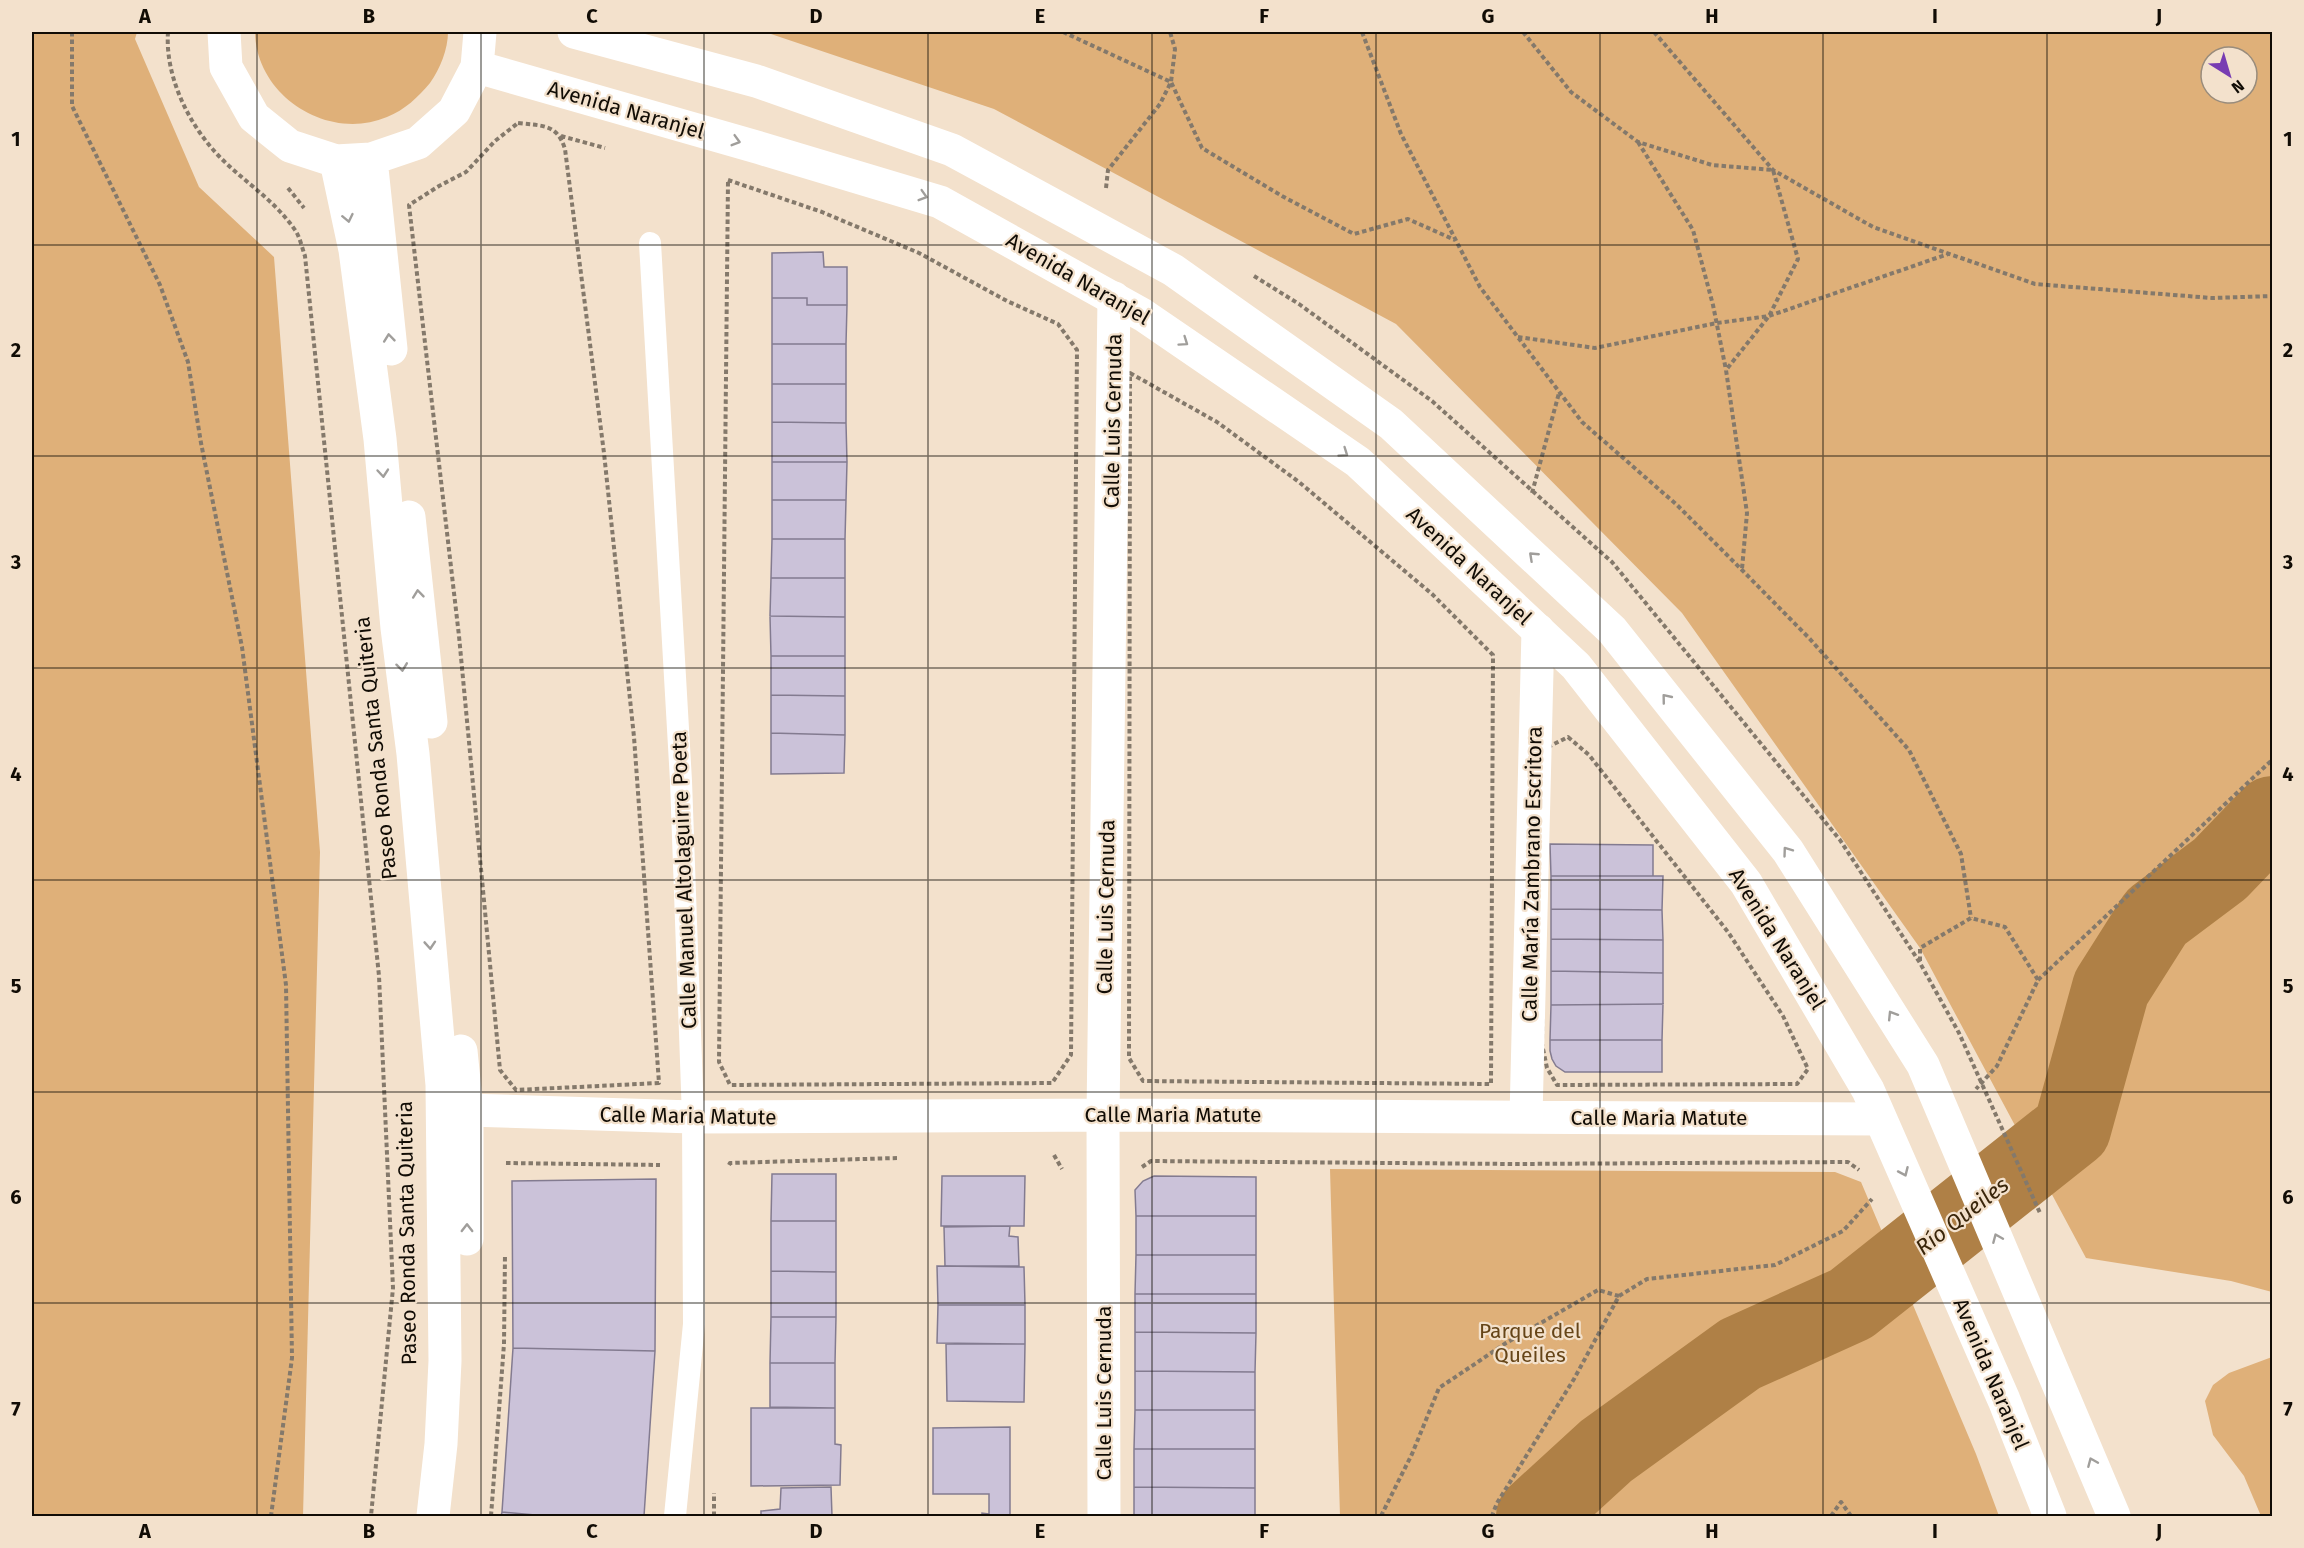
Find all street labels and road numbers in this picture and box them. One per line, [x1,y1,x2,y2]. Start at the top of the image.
street label: Avenida Naranjel [545,75,707,145]
street label: Avenida Naranjel [1001,227,1155,331]
street label: Calle Luis Cernuda [1098,333,1128,509]
street label: Avenida Naranjel [1401,501,1537,631]
street label: Paseo Ronda Santa Quiteria [349,615,403,881]
street label: Calle María Zambrano Escritora [1516,726,1548,1022]
street label: Calle Manuel Altolaguirre Poeta [666,731,702,1029]
street label: Calle Luis Cernuda [1091,819,1121,995]
street label: Avenida Naranjel [1723,863,1831,1015]
street label: Paseo Ronda Santa Quiteria [392,1101,422,1365]
street label: Calle Maria Matute [599,1101,777,1131]
street label: Calle Maria Matute [1084,1102,1262,1128]
street label: Calle Maria Matute [1570,1105,1748,1131]
street label: Avenida Naranjel [1947,1294,2035,1454]
street label: Calle Luis Cernuda [1091,1305,1117,1481]

